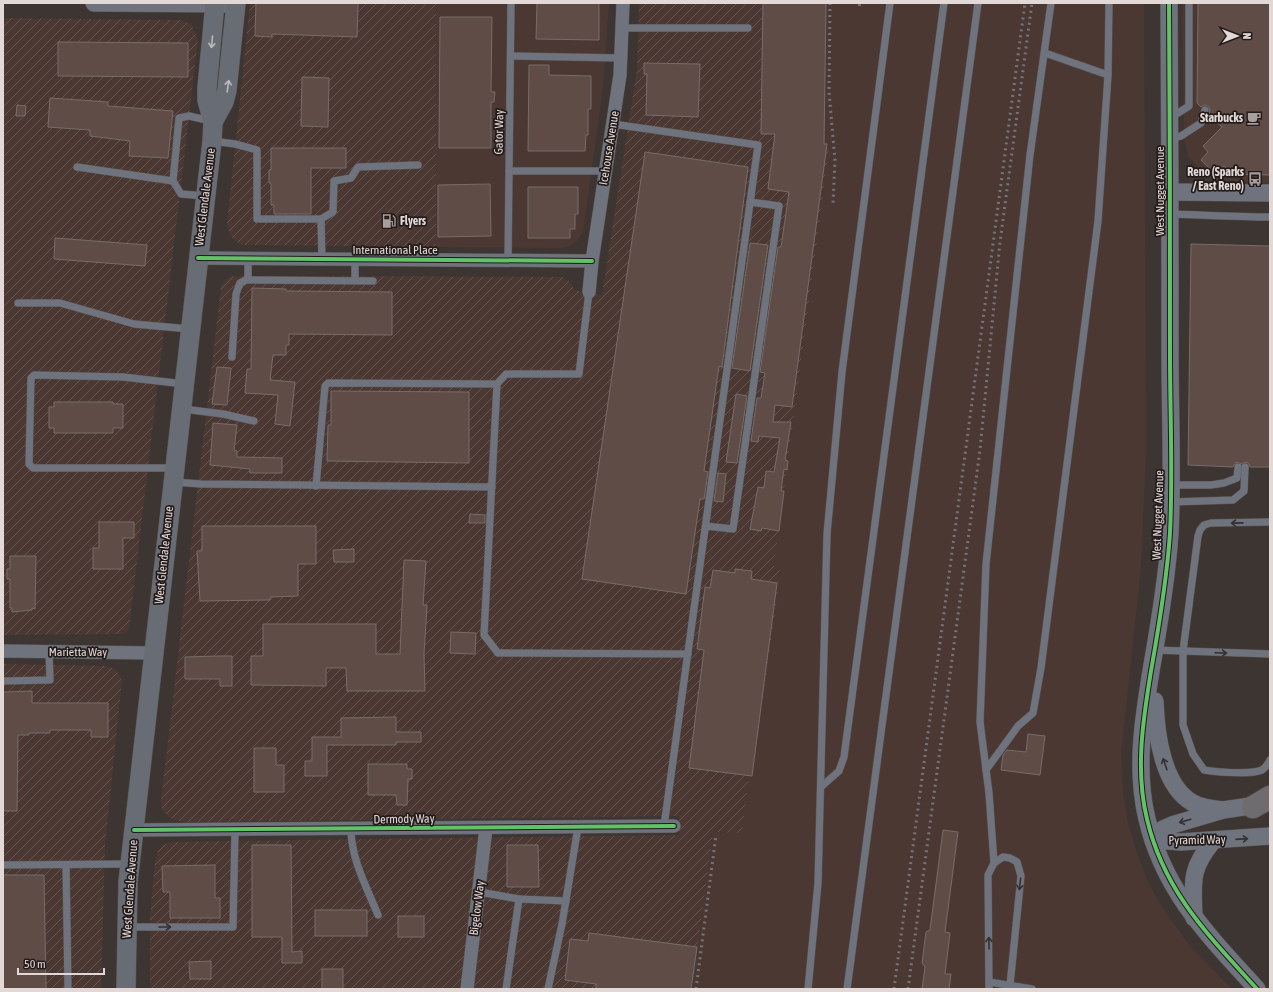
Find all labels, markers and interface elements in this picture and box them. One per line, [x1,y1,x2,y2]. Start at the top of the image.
north arrow [1217,16,1257,56]
text: N [1241,33,1253,39]
one-way arrow [209,35,216,48]
one-way arrow [224,80,232,93]
street label: Gator Way [492,109,506,155]
street label: Icehouse Avenue [596,110,622,186]
cafe icon: Starbucks [1246,110,1262,126]
place label: Starbucks [1200,111,1244,125]
street label: West Nugget Avenue [1153,146,1167,236]
street label: West Glendale Avenue [192,147,218,247]
place label: Reno (Sparks / East Reno) [1187,165,1245,193]
bus stop icon: Reno (Sparks / East Reno) [1247,171,1263,187]
fuel station icon: Flyers [381,213,397,229]
place label: Flyers [400,214,427,228]
street label: International Place [352,243,438,257]
street label: West Nugget Avenue [1149,470,1167,560]
street label: West Glendale Avenue [152,505,176,605]
one-way arrow [1231,519,1244,527]
street label: Marietta Way [49,645,107,659]
one-way arrow [1214,649,1227,656]
one-way arrow [1161,759,1169,771]
street label: Dermody Way [373,811,435,827]
one-way arrow [1179,818,1192,825]
street label: Pyramid Way [1168,833,1226,847]
one-way arrow [1235,835,1248,843]
street label: West Glendale Avenue [120,839,140,939]
one-way arrow [1016,877,1024,890]
street label: Bigelow Way [467,880,487,936]
one-way arrow [158,923,171,931]
one-way arrow [985,937,992,950]
scale bar [18,950,104,976]
text: 50 m [24,957,46,971]

